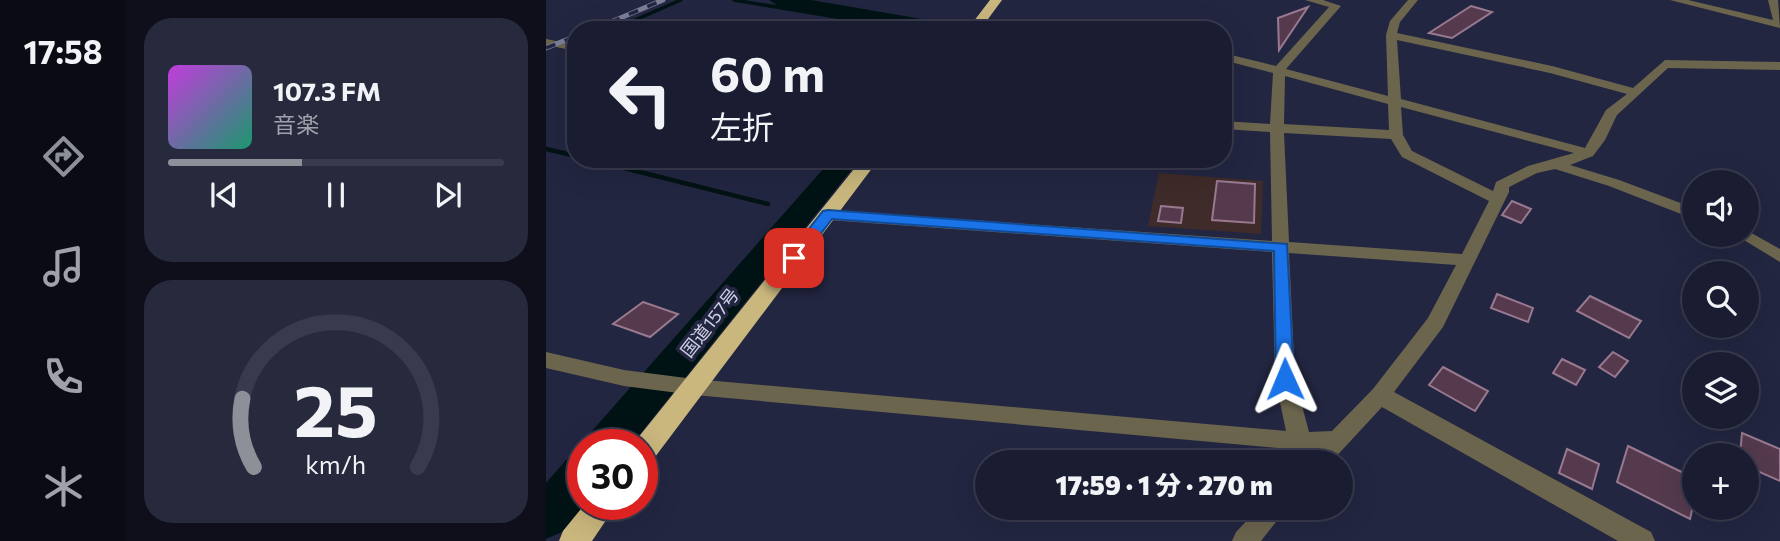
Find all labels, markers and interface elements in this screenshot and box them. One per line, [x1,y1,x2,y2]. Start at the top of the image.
text: 17:58 [24,31,102,71]
text: 60 m [710,42,825,102]
icon: left [595,49,686,140]
text: 107.3 FM [273,75,381,106]
text: 左折 [710,106,774,146]
text: 音楽 [273,110,319,138]
icon: directions [39,132,88,181]
map controls [1682,170,1759,520]
button: sound [1682,170,1759,247]
icon: previous [205,176,243,214]
icon: pause [317,176,355,214]
icon: next [429,176,467,214]
pin [764,228,824,288]
icon: arrive [775,239,813,277]
icon: music [39,242,88,291]
button: search [1682,261,1759,338]
street label: 国道157号 [675,283,743,361]
position arrow [1248,342,1322,416]
icon: phone [39,352,88,401]
button: layers [1682,352,1759,429]
text: 25 [294,364,378,453]
speed limit sign: 30 [567,429,658,520]
button: + [1682,443,1759,520]
text: km/h [306,449,366,479]
icon: climate [39,462,88,511]
text: 17:59 · 1 分 · 270 m [1055,469,1273,500]

